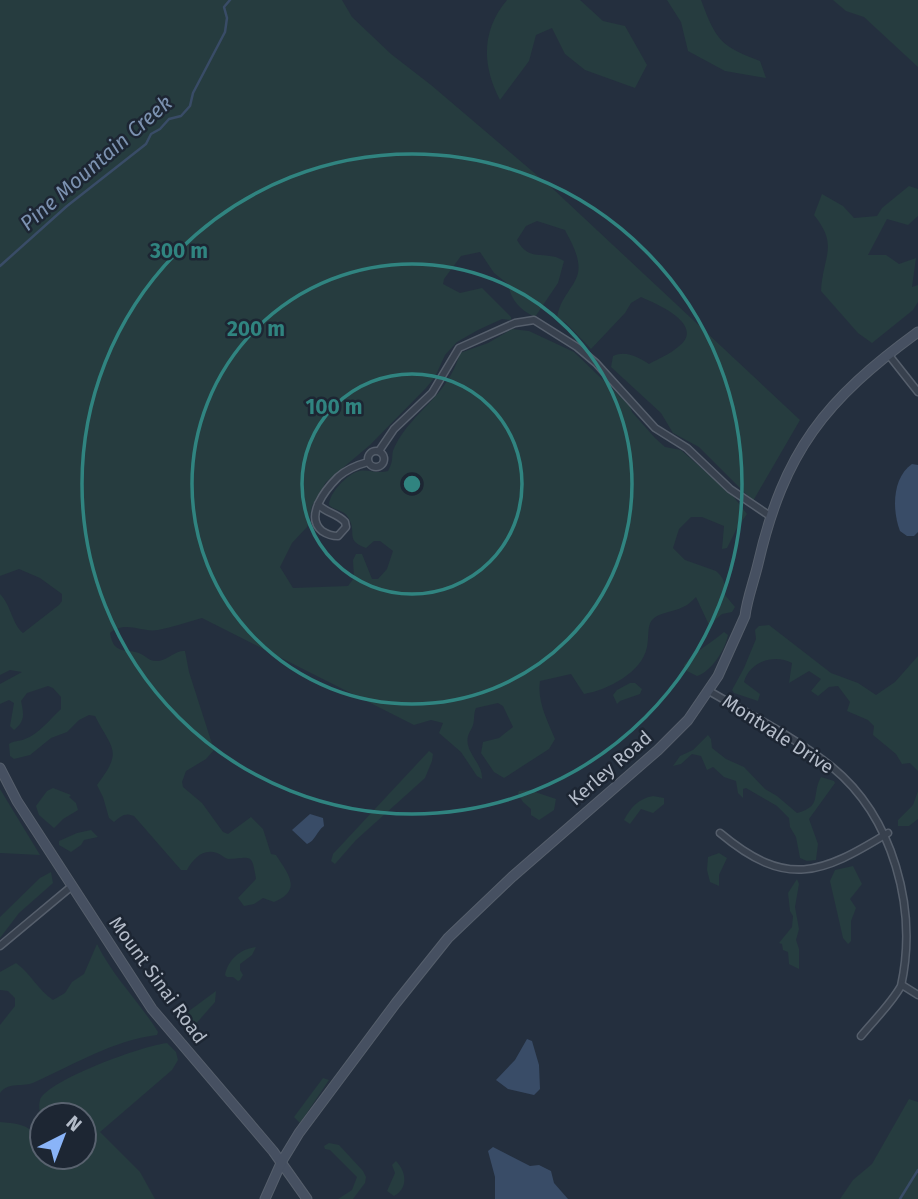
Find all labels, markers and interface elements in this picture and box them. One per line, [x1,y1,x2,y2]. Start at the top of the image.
water label: Pine Mountain Creek [15,90,177,236]
text: 300 m [149,238,208,264]
text: 200 m [227,316,285,342]
text: 100 m [305,394,363,420]
centre of rings [400,472,424,496]
street label: Montvale Drive [718,689,838,779]
street label: Kerley Road [564,726,656,810]
street label: Mount Sinai Road [104,912,212,1048]
north arrow [28,1101,98,1171]
text: N [62,1111,86,1137]

